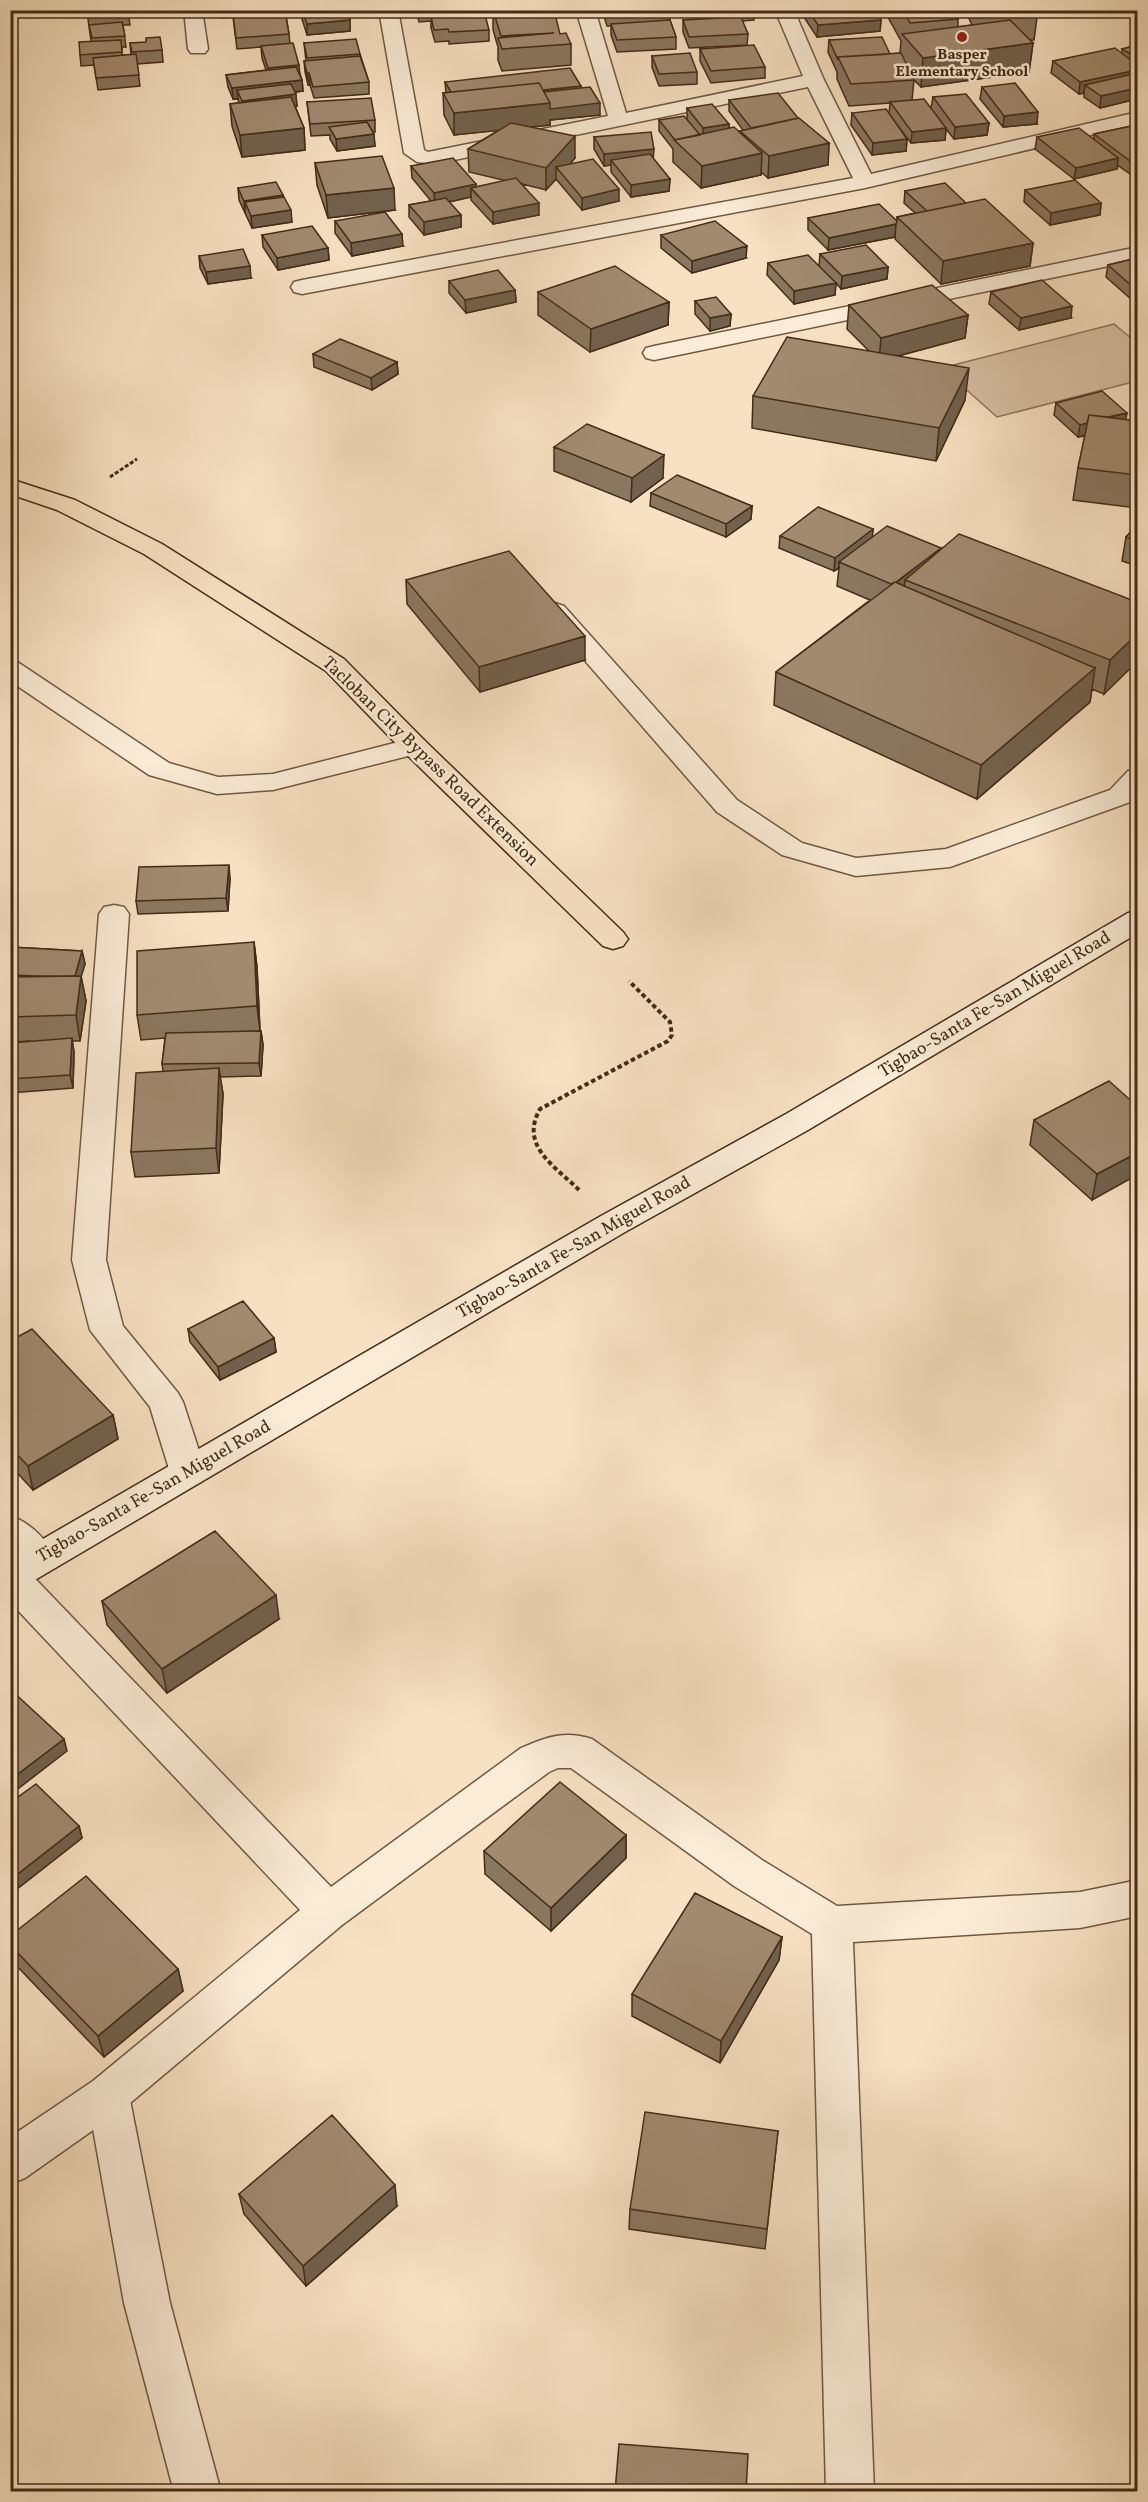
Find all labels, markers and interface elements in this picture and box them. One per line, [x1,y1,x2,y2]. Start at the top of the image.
marker: Basper Elementary School [955,30,969,44]
place label: Basper Elementary School [896,45,1028,83]
street label: Tacloban City Bypass Road Extension [316,651,544,873]
street label: Tigbao-Santa Fe-San Miguel Road [874,926,1116,1084]
street label: Tigbao-Santa Fe-San Miguel Road [452,1170,696,1326]
street label: Tigbao-Santa Fe-San Miguel Road [32,1414,276,1570]

